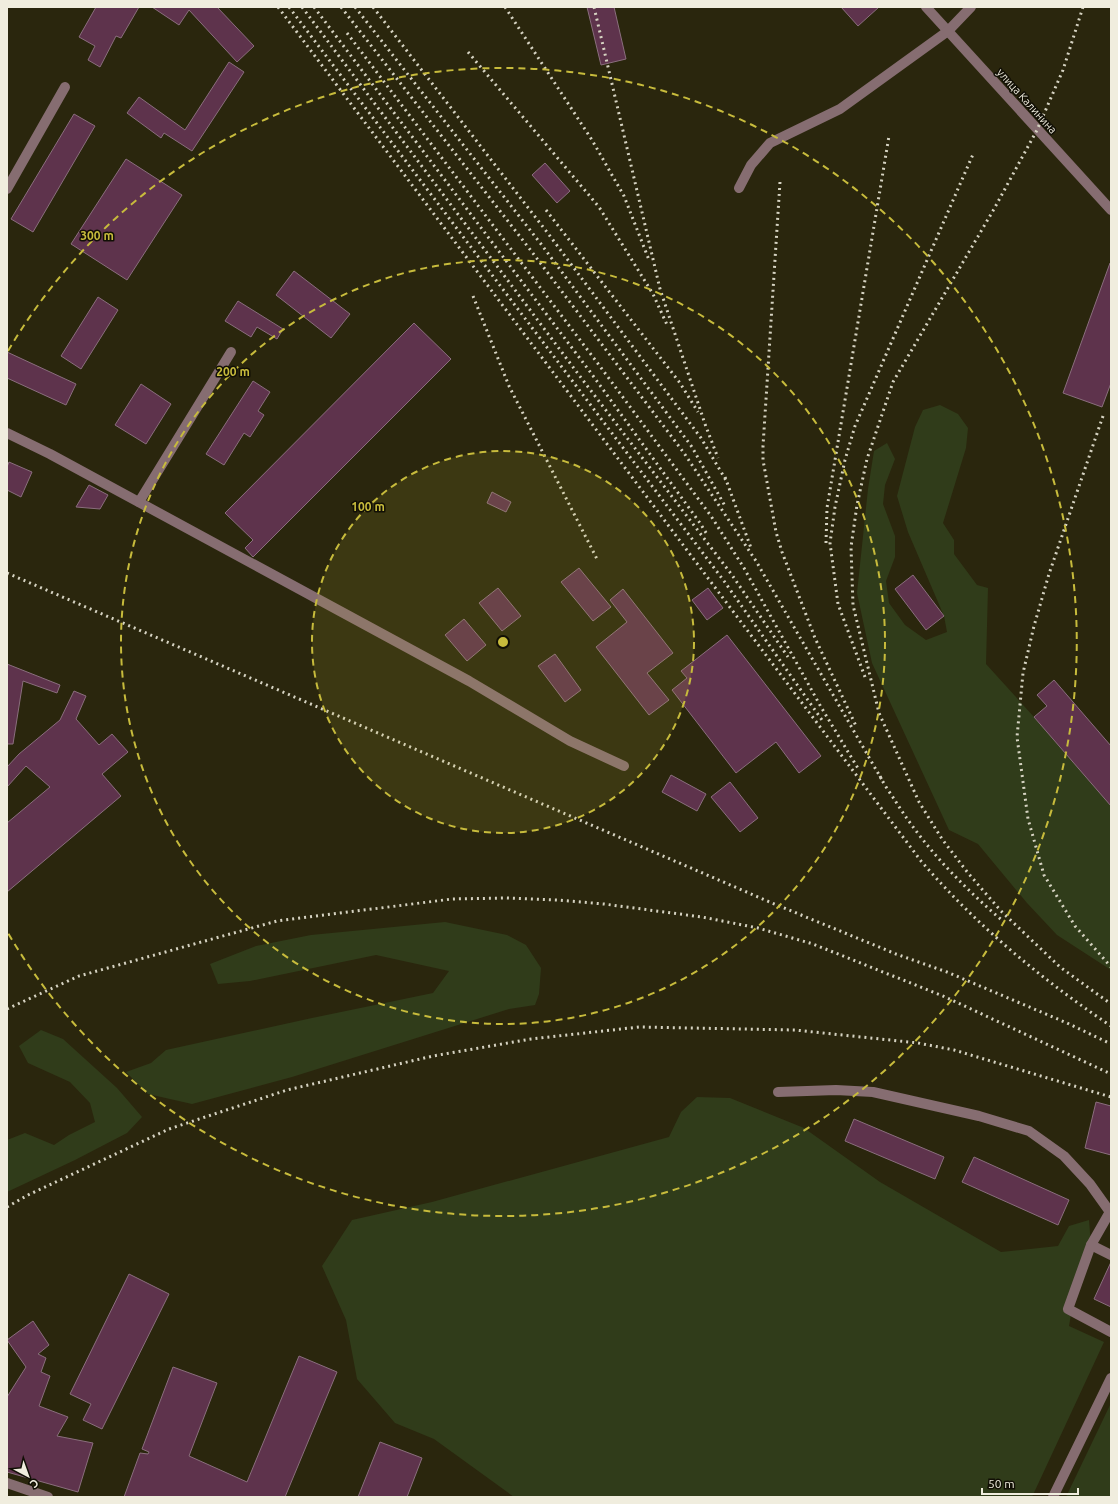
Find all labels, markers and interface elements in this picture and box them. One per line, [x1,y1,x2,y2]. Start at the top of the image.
street label: улица Калинина [995,66,1059,136]
text: 300 m [80,229,114,242]
text: 200 m [216,365,250,378]
text: 100 m [351,500,385,513]
centre of rings [496,635,510,649]
north arrow [8,1456,48,1496]
scale bar [982,1470,1078,1496]
text: С [28,1477,41,1490]
text: 50 m [988,1477,1015,1490]

